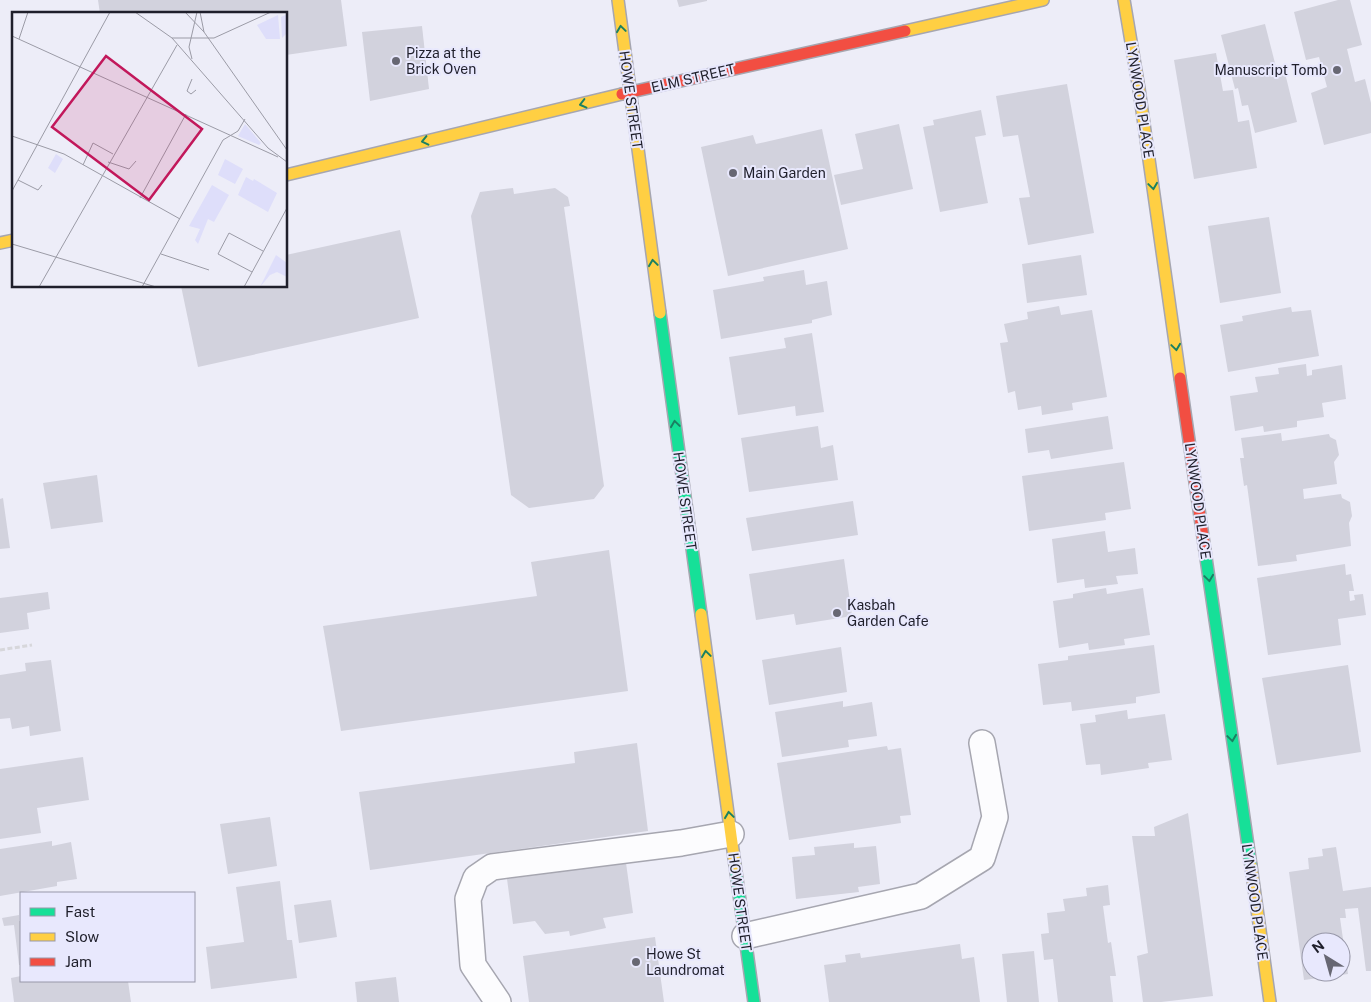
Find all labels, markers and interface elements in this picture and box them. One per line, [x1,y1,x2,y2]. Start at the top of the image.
inset map [12,12,288,288]
one-way arrow [617,24,627,33]
street label: LYNWOOD PLACE [1123,41,1157,159]
place label: Pizza at the Brick Oven [406,45,481,77]
street label: HOWE STREET [616,50,646,150]
marker: Pizza at the Brick Oven [390,55,402,67]
street label: ELM STREET [649,61,737,95]
place label: Manuscript Tomb [1214,62,1327,78]
marker: Manuscript Tomb [1331,64,1343,76]
one-way arrow [578,98,587,109]
one-way arrow [421,136,429,146]
place label: Main Garden [743,165,826,181]
marker: Main Garden [727,167,739,179]
one-way arrow [1148,182,1158,191]
one-way arrow [648,258,659,266]
one-way arrow [1170,344,1181,352]
one-way arrow [670,419,681,427]
street label: LYNWOOD PLACE [1182,442,1214,560]
street label: HOWE STREET [670,451,700,551]
one-way arrow [1203,574,1214,582]
place label: Kasbah Garden Cafe [847,597,929,629]
marker: Kasbah Garden Cafe [831,607,843,619]
one-way arrow [701,650,712,658]
one-way arrow [1226,735,1237,743]
one-way arrow [724,811,734,819]
street label: LYNWOOD PLACE [1239,843,1271,961]
street label: HOWE STREET [725,852,755,952]
legend [20,892,195,982]
text: Fast [65,903,95,920]
text: Slow [65,928,100,945]
north arrow [1301,932,1351,982]
text: N [1309,937,1327,956]
place label: Howe St Laundromat [646,946,725,978]
text: Jam [65,953,92,970]
marker: Howe St Laundromat [630,956,642,968]

